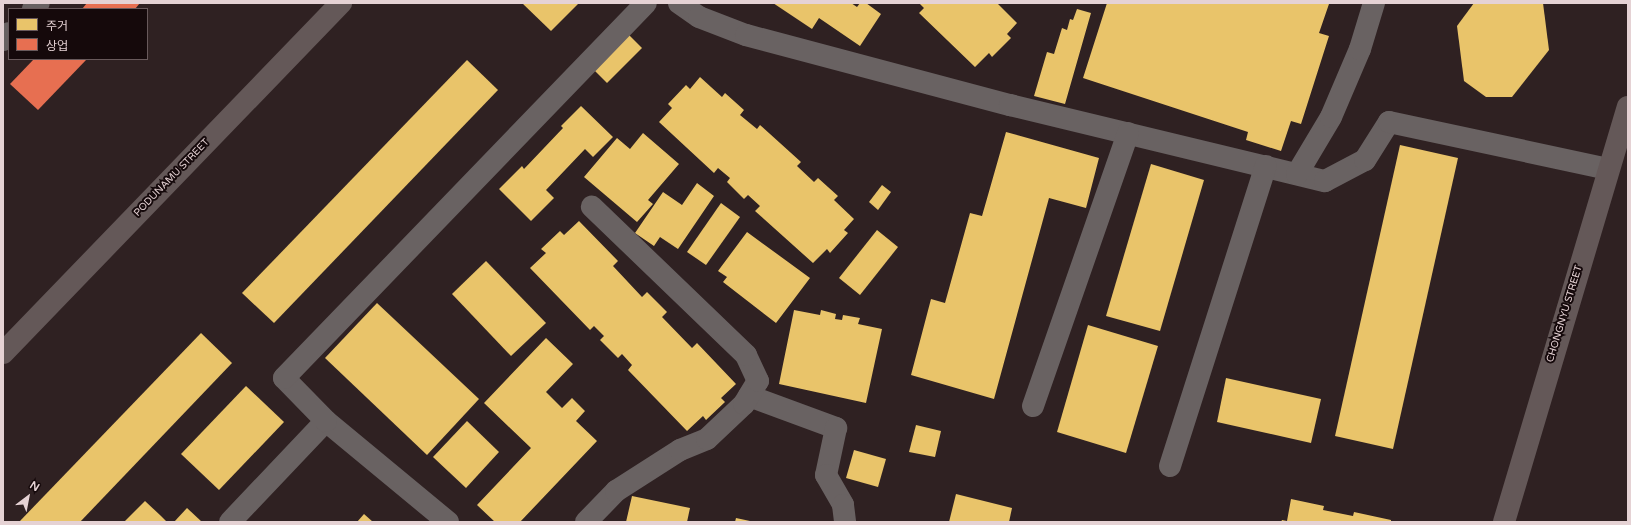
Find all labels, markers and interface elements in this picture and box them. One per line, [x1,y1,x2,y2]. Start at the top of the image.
legend [8,8,148,60]
text: 주거 [46,19,68,33]
text: 상업 [46,39,68,53]
street label: PODUNAMU STREET [132,137,212,219]
street label: CHONGNYU STREET [1545,264,1585,364]
north arrow [8,477,48,517]
text: N [27,479,42,494]

